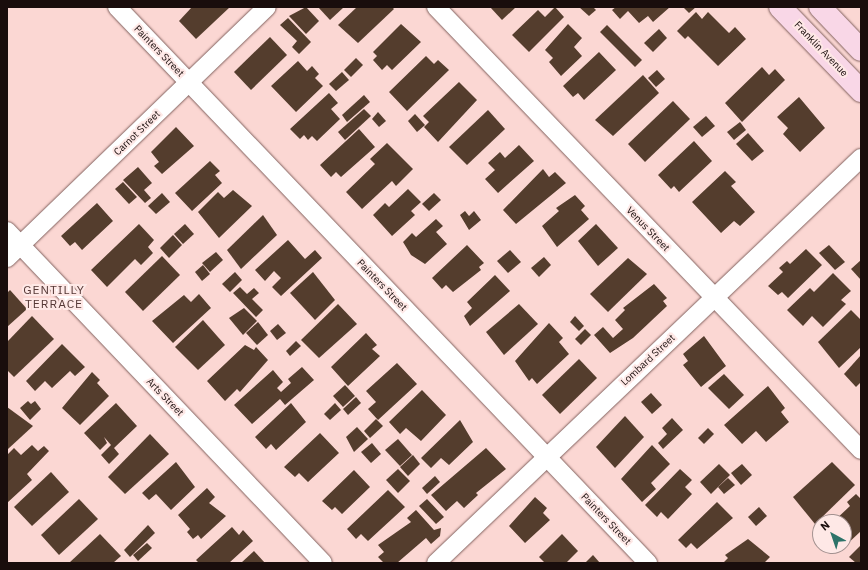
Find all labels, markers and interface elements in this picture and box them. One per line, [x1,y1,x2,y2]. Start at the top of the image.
street label: Franklin Avenue [792,19,850,79]
street label: Painters Street [131,23,187,79]
street label: Carnot Street [111,108,163,158]
street label: Venus Street [624,204,672,254]
street label: Painters Street [354,257,410,313]
district label: GENTILLY TERRACE [23,283,85,311]
street label: Lombard Street [618,332,678,388]
street label: Arts Street [144,375,186,419]
street label: Painters Street [578,491,634,547]
north arrow [812,514,852,554]
text: N [817,518,832,533]

